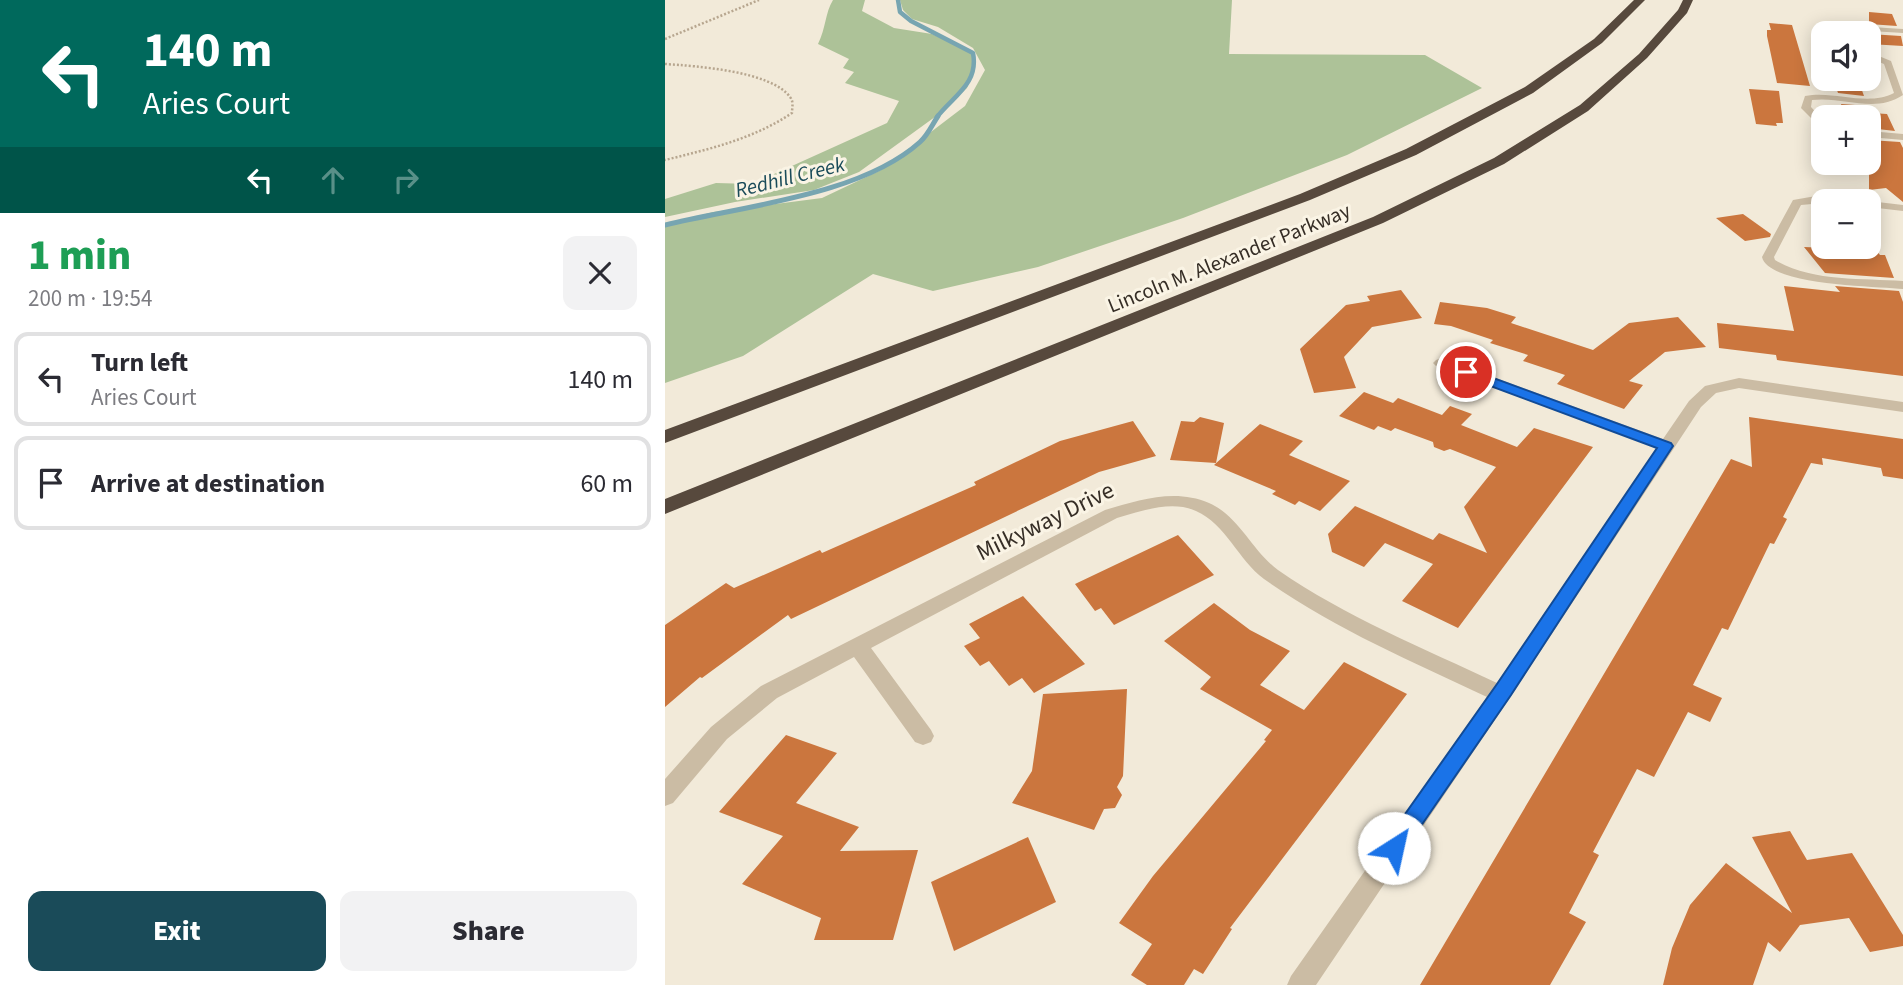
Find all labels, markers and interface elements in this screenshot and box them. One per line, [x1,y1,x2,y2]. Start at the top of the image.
text: 140 m [143,16,272,86]
map controls [1811,21,1881,259]
button: sound [1811,21,1881,91]
icon: left [28,28,119,119]
text: Aries Court [143,81,290,127]
button: + [1811,105,1881,175]
water label: Redhill Creek [732,149,849,205]
icon: left [241,161,279,199]
icon: ahead [314,161,352,199]
icon: right [387,161,425,199]
button: − [1811,189,1881,259]
street label: Lincoln M. Alexander Parkway [1103,195,1355,321]
text: 1 min [28,226,131,286]
button: close [563,236,637,310]
text: 200 m · 19:54 [28,282,152,315]
pin [1436,342,1496,402]
text: Turn left [91,344,188,381]
icon: arrive [1447,353,1485,391]
icon: left [32,360,70,398]
text: 140 m [567,361,633,398]
text: Aries Court [91,381,197,414]
icon: arrive [32,464,70,502]
text: Arrive at destination [91,465,325,502]
text: 60 m [580,465,633,502]
street label: Milkyway Drive [970,473,1120,570]
position arrow [1357,811,1431,885]
button: Exit [28,891,326,971]
button: Share [340,891,637,971]

